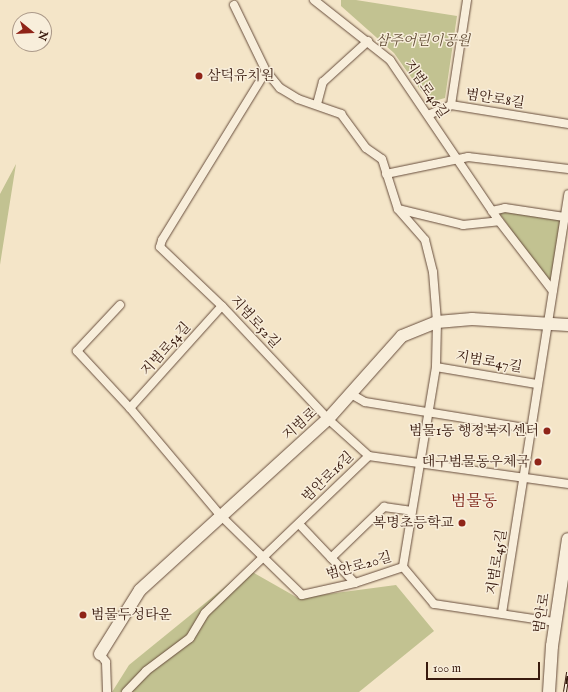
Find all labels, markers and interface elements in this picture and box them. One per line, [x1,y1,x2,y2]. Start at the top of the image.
north arrow [12,12,52,52]
text: N [34,29,51,42]
park label: 삼주어린이공원 [376,33,470,49]
street label: 지범로46길 [400,57,452,121]
place label: 삼덕유치원 [207,68,275,84]
marker: 삼덕유치원 [194,71,204,81]
street label: 범안로8길 [464,86,526,112]
street label: 지범로52길 [226,292,284,352]
street label: 지범로54길 [138,319,194,379]
street label: 지범로47길 [455,348,523,376]
street label: 지범로 [279,404,321,444]
place label: 범물1동 행정복지센터 [409,423,539,439]
marker: 범물1동 행정복지센터 [542,426,552,436]
street label: 범안로16길 [299,448,357,506]
place label: 대구범물동우체국 [422,454,530,470]
marker: 대구범물동우체국 [533,457,543,467]
district label: 범물동 [451,492,497,512]
place label: 복명초등학교 [373,515,454,531]
marker: 복명초등학교 [457,518,467,528]
street label: 지범로45길 [484,528,510,596]
street label: 범안로20길 [324,549,394,583]
street label: 범안로 [531,592,553,634]
place label: 범물두성타운 [91,607,172,623]
marker: 범물두성타운 [78,610,88,620]
scale bar [428,654,542,680]
text: 100 m [433,661,461,676]

